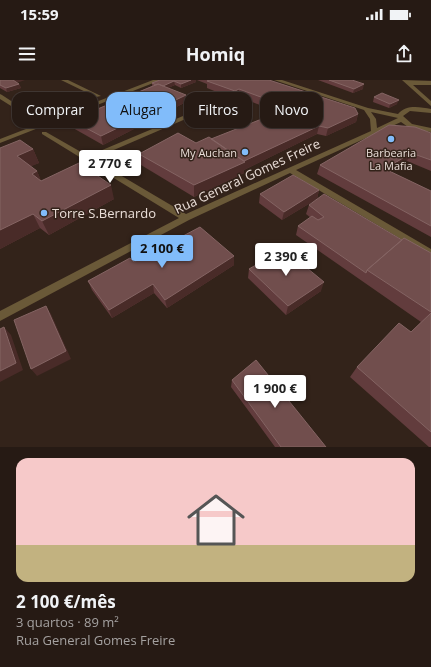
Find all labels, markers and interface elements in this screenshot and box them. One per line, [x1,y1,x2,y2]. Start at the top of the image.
text: 15:59 [20,4,59,24]
text: Homiq [186,42,245,66]
icon: menu [16,43,38,65]
icon: share [393,43,415,65]
chip: Comprar [12,92,98,128]
chip: Alugar [106,92,176,128]
chip: Filtros [184,92,252,128]
chip: Novo [260,92,323,128]
street label: Rua General Gomes Freire [171,134,323,218]
marker: Barbearia La Mafia [386,134,396,144]
place label: My Auchan [180,145,237,160]
place label: Barbearia La Mafia [366,145,416,173]
marker: My Auchan [240,147,250,157]
pin: 2 770 € [73,150,147,184]
text: 2 770 € [88,154,132,172]
place label: Torre S.Bernardo [52,204,156,222]
marker: Torre S.Bernardo [39,208,49,218]
pin: 2 100 € [125,235,199,269]
text: 2 100 € [140,239,184,257]
pin: 2 390 € [249,243,323,277]
text: 2 390 € [264,247,308,265]
pin: 1 900 € [238,375,312,409]
text: 1 900 € [253,379,297,397]
icon: home [180,484,252,556]
text: 2 100 €/mês [16,590,116,613]
text: 3 quartos · 89 m² [16,613,119,631]
text: Rua General Gomes Freire [16,631,175,649]

